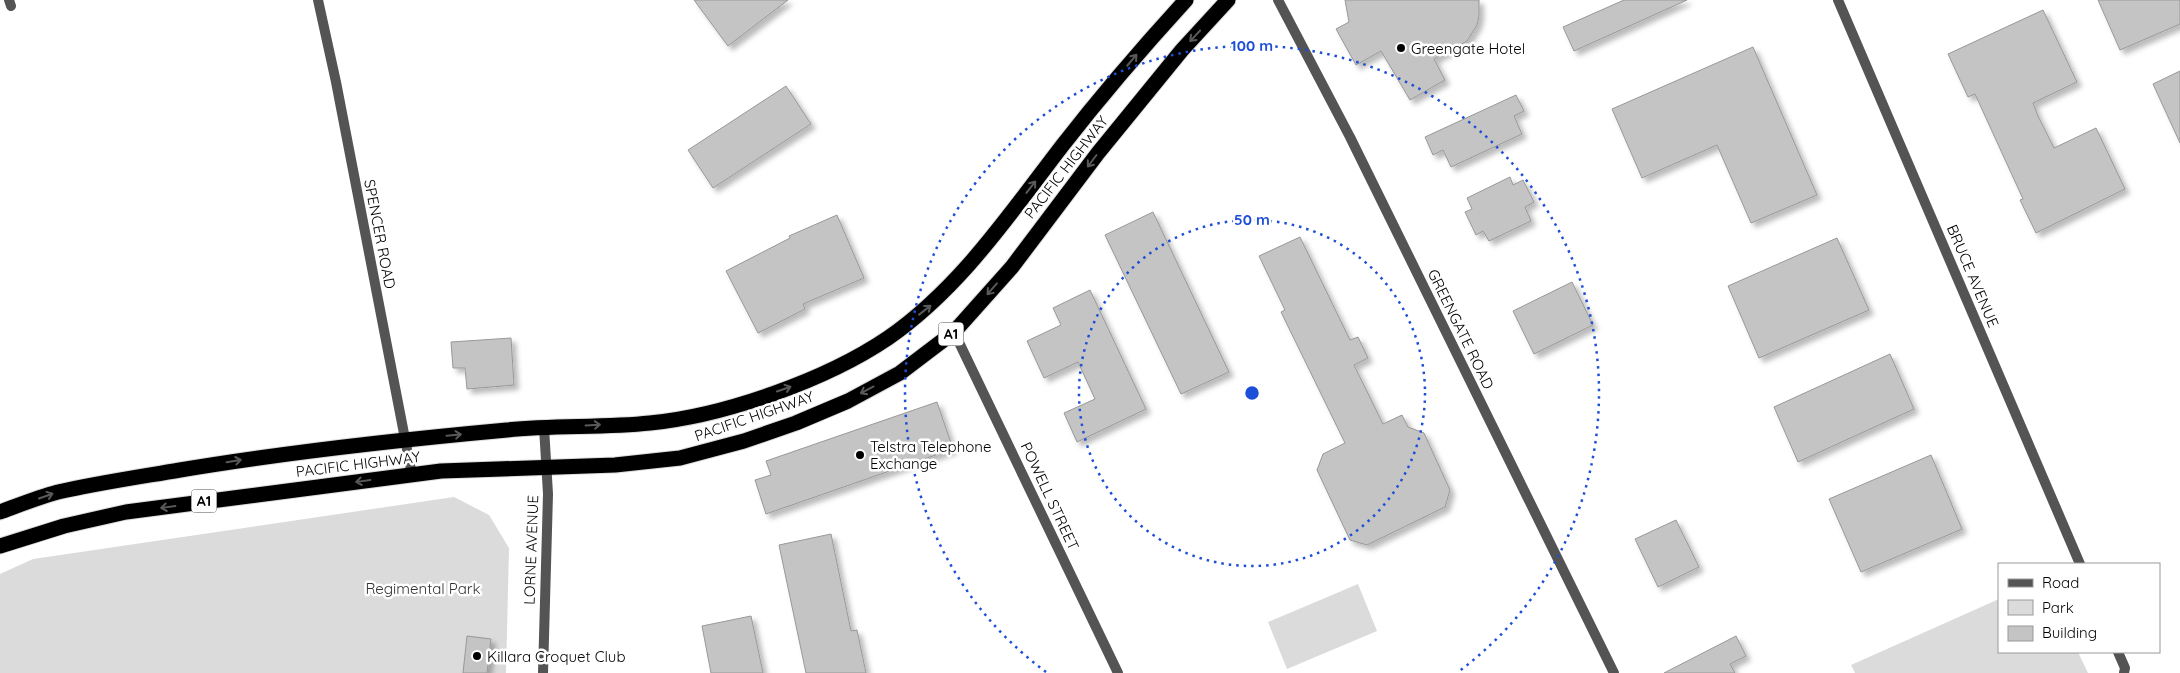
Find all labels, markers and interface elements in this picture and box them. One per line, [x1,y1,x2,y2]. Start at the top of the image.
one-way arrow [1189,29,1201,42]
text: 100 m [1231,36,1273,55]
place label: Greengate Hotel [1411,39,1525,58]
marker: Greengate Hotel [1395,42,1407,54]
one-way arrow [1127,54,1138,67]
street label: PACIFIC HIGHWAY [1020,111,1112,222]
one-way arrow [1087,154,1097,168]
street label: SPENCER ROAD [360,178,400,291]
one-way arrow [1025,181,1036,194]
text: 50 m [1234,210,1270,229]
street label: BRUCE AVENUE [1943,222,2003,330]
street label: GREENGATE ROAD [1424,266,1498,392]
one-way arrow [986,283,998,296]
one-way arrow [918,304,931,315]
road number: A1 [938,322,964,346]
one-way arrow [776,384,791,393]
centre of rings [1243,384,1261,402]
street label: PACIFIC HIGHWAY [692,386,817,445]
one-way arrow [860,386,875,396]
one-way arrow [584,420,600,430]
one-way arrow [446,430,462,440]
place label: Telstra Telephone Exchange [870,437,991,473]
street label: POWELL STREET [1017,439,1083,553]
street label: PACIFIC HIGHWAY [295,447,422,481]
marker: Telstra Telephone Exchange [854,449,866,461]
one-way arrow [225,456,241,466]
one-way arrow [356,476,372,486]
road number: A1 [192,490,216,512]
one-way arrow [38,491,53,500]
street label: LORNE AVENUE [520,495,542,605]
one-way arrow [160,502,176,512]
legend [1998,563,2160,653]
text: Road [2042,573,2079,592]
park label: Regimental Park [365,579,481,598]
text: Park [2042,598,2074,617]
text: Building [2042,623,2097,642]
place label: Killara Croquet Club [487,647,625,666]
marker: Killara Croquet Club [471,650,483,662]

